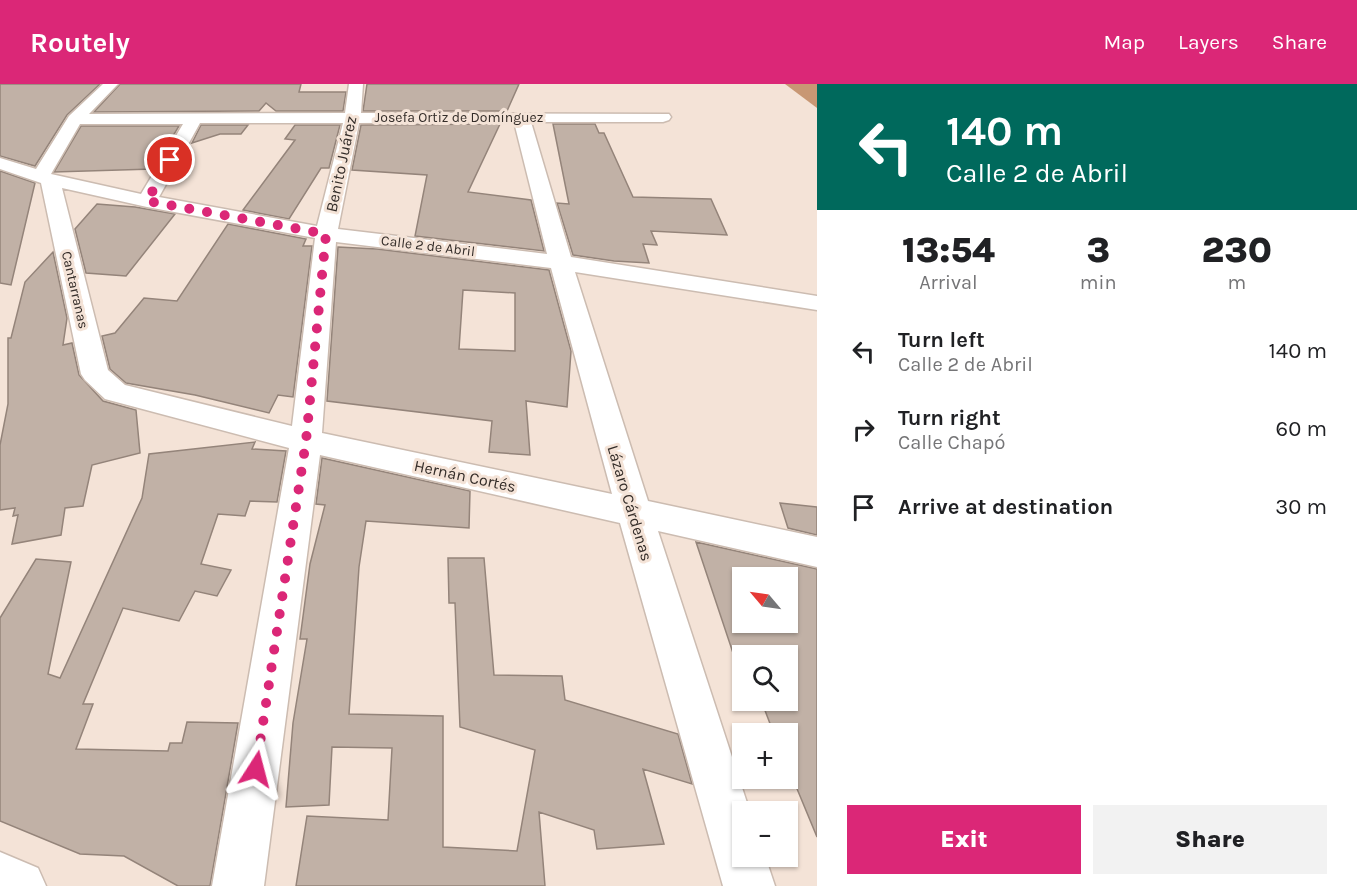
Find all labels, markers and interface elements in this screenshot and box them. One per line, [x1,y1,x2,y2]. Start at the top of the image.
text: Routely [30,26,130,59]
text: Map [1103,30,1145,54]
text: Layers [1178,30,1239,54]
text: Share [1272,30,1327,54]
text: 140 m [946,106,1063,156]
icon: left [847,108,925,186]
street label: Josefa Ortiz de Domínguez [375,109,543,126]
street label: Benito Juárez [322,114,360,214]
pin [144,134,195,185]
icon: arrive [153,143,186,176]
text: Calle 2 de Abril [946,157,1128,189]
text: 13:54 [902,229,995,271]
text: 3 [1086,229,1110,271]
text: 230 [1201,229,1272,271]
street label: Calle 2 de Abril [380,232,476,260]
street label: Cantarranas [58,250,92,330]
text: Arrival [919,271,978,294]
text: min [1080,271,1117,294]
text: m [1227,271,1246,294]
text: Turn left [898,327,985,353]
icon: left [847,335,880,368]
text: 140 m [1269,338,1327,364]
text: Calle 2 de Abril [898,353,1033,376]
text: Turn right [898,405,1001,431]
icon: right [847,413,880,446]
text: 60 m [1276,416,1327,442]
text: Calle Chapó [898,431,1005,454]
street label: Lázaro Cárdenas [603,443,657,563]
street label: Hernán Cortés [412,456,518,496]
icon: arrive [847,491,880,524]
text: Arrive at destination [898,494,1113,520]
text: 30 m [1275,494,1327,520]
north arrow [732,567,798,633]
map controls [732,567,798,867]
button: search [732,645,798,711]
button: + [732,723,798,789]
position arrow [224,737,288,801]
button: − [732,801,798,867]
button: Exit [847,805,1081,874]
button: Share [1093,805,1327,874]

